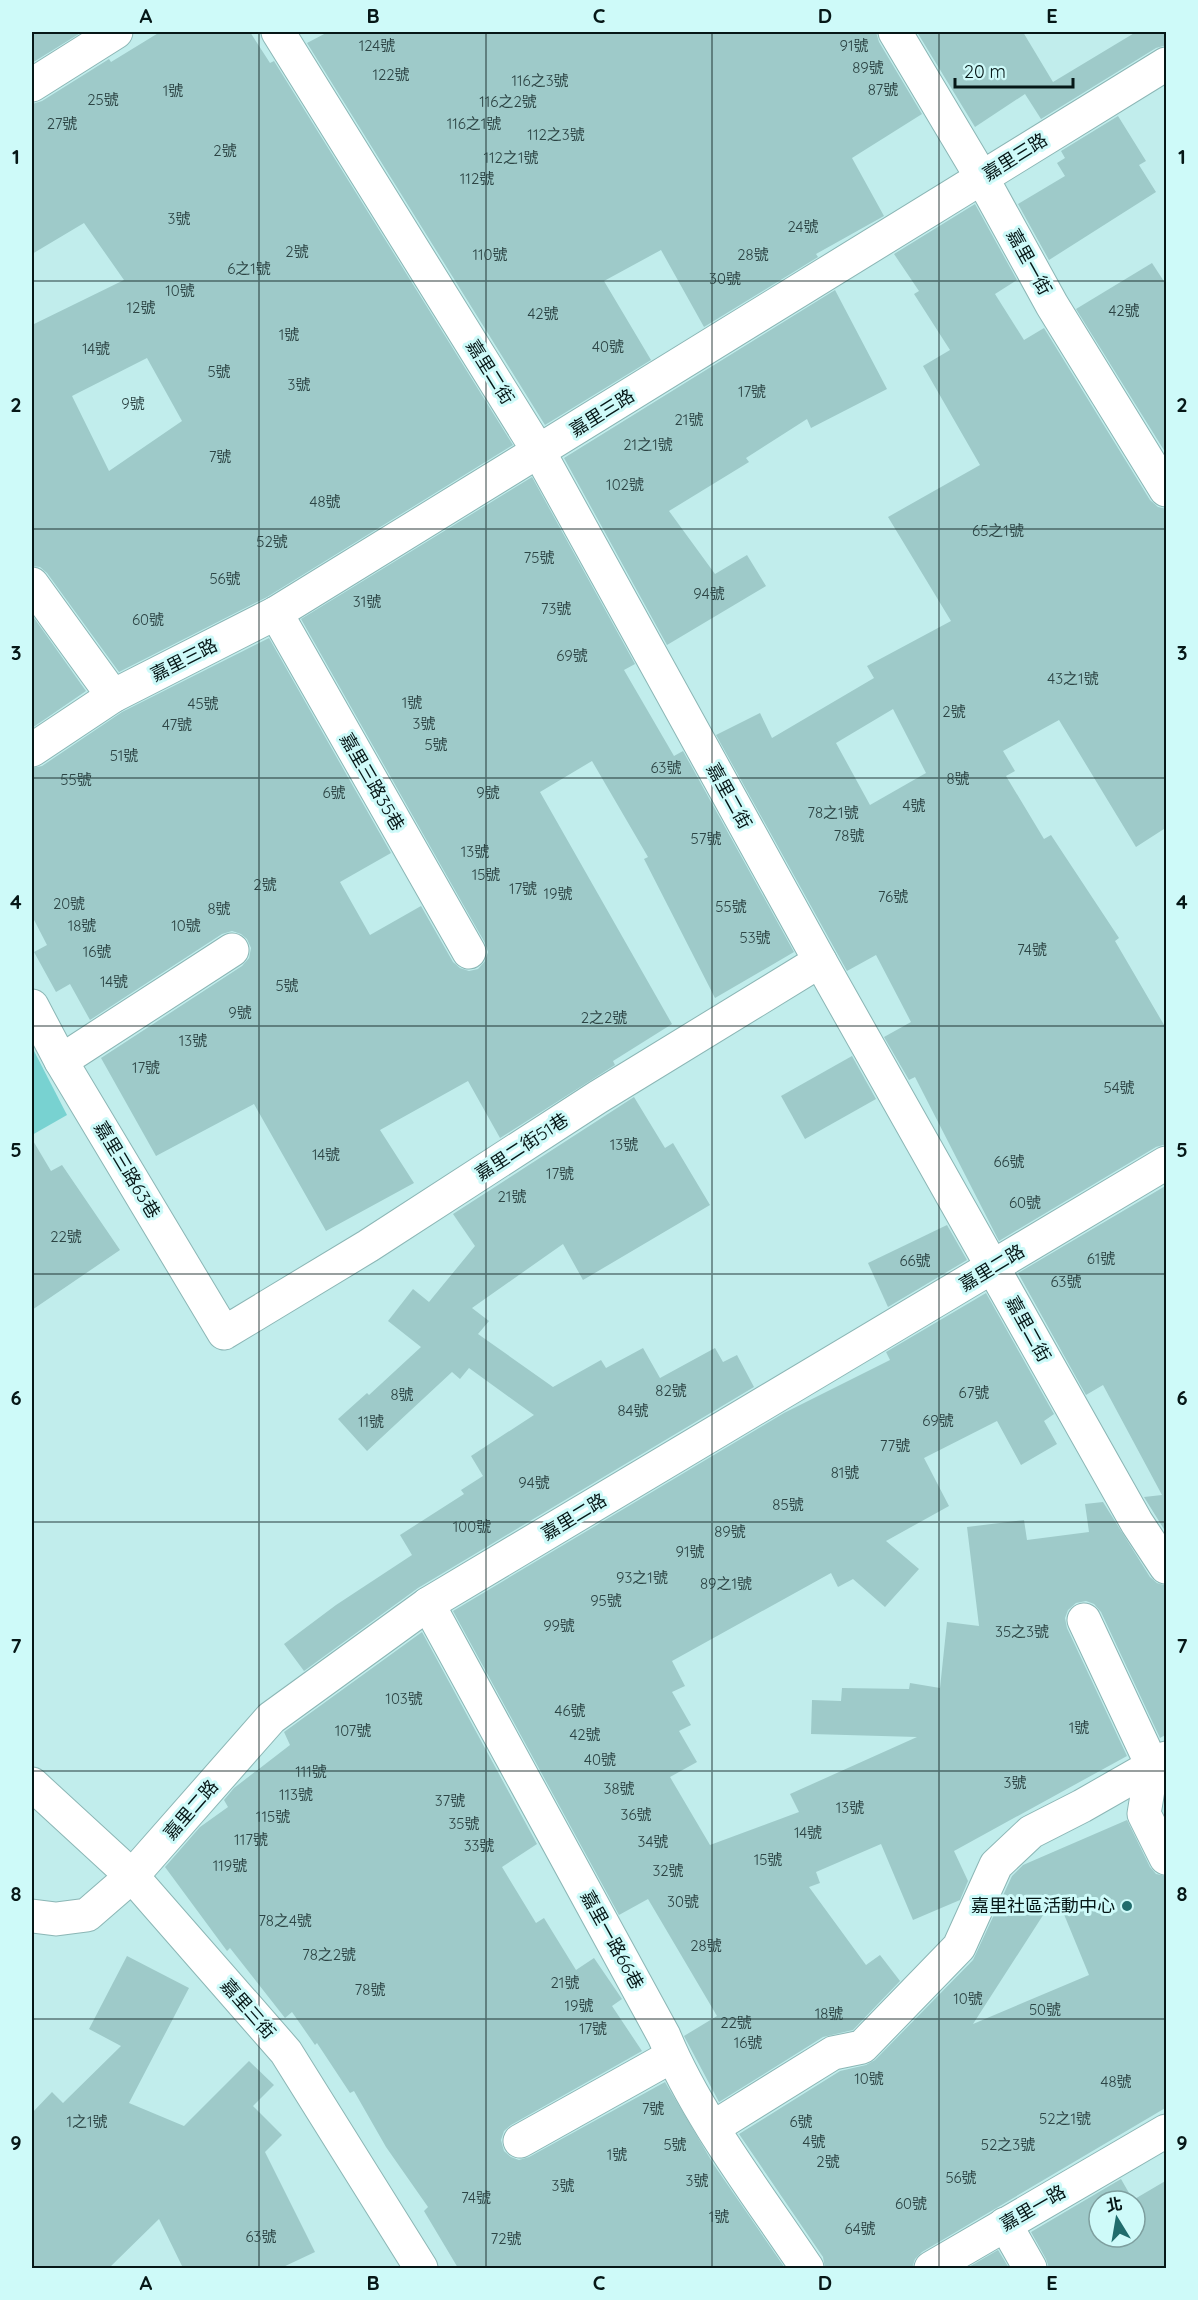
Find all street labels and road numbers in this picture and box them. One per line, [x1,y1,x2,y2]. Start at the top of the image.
street label: 嘉里三路 [978,128,1051,185]
street label: 嘉里一街 [1002,225,1057,299]
street label: 嘉里二街 [462,335,519,408]
street label: 嘉里三路 [565,384,638,441]
street label: 嘉里三路 [146,633,221,686]
street label: 嘉里三路35巷 [335,729,410,835]
street label: 嘉里二街 [702,759,757,833]
street label: 嘉里二街51巷 [471,1108,573,1185]
street label: 嘉里三路63巷 [89,1117,165,1222]
street label: 嘉里二路 [955,1239,1029,1296]
street label: 嘉里二街 [1001,1292,1056,1366]
street label: 嘉里二路 [537,1488,611,1545]
street label: 嘉里二路 [158,1775,223,1844]
street label: 嘉里一路66巷 [576,1886,649,1993]
street label: 嘉里三街 [216,1974,281,2043]
street label: 嘉里一路 [996,2180,1070,2236]

